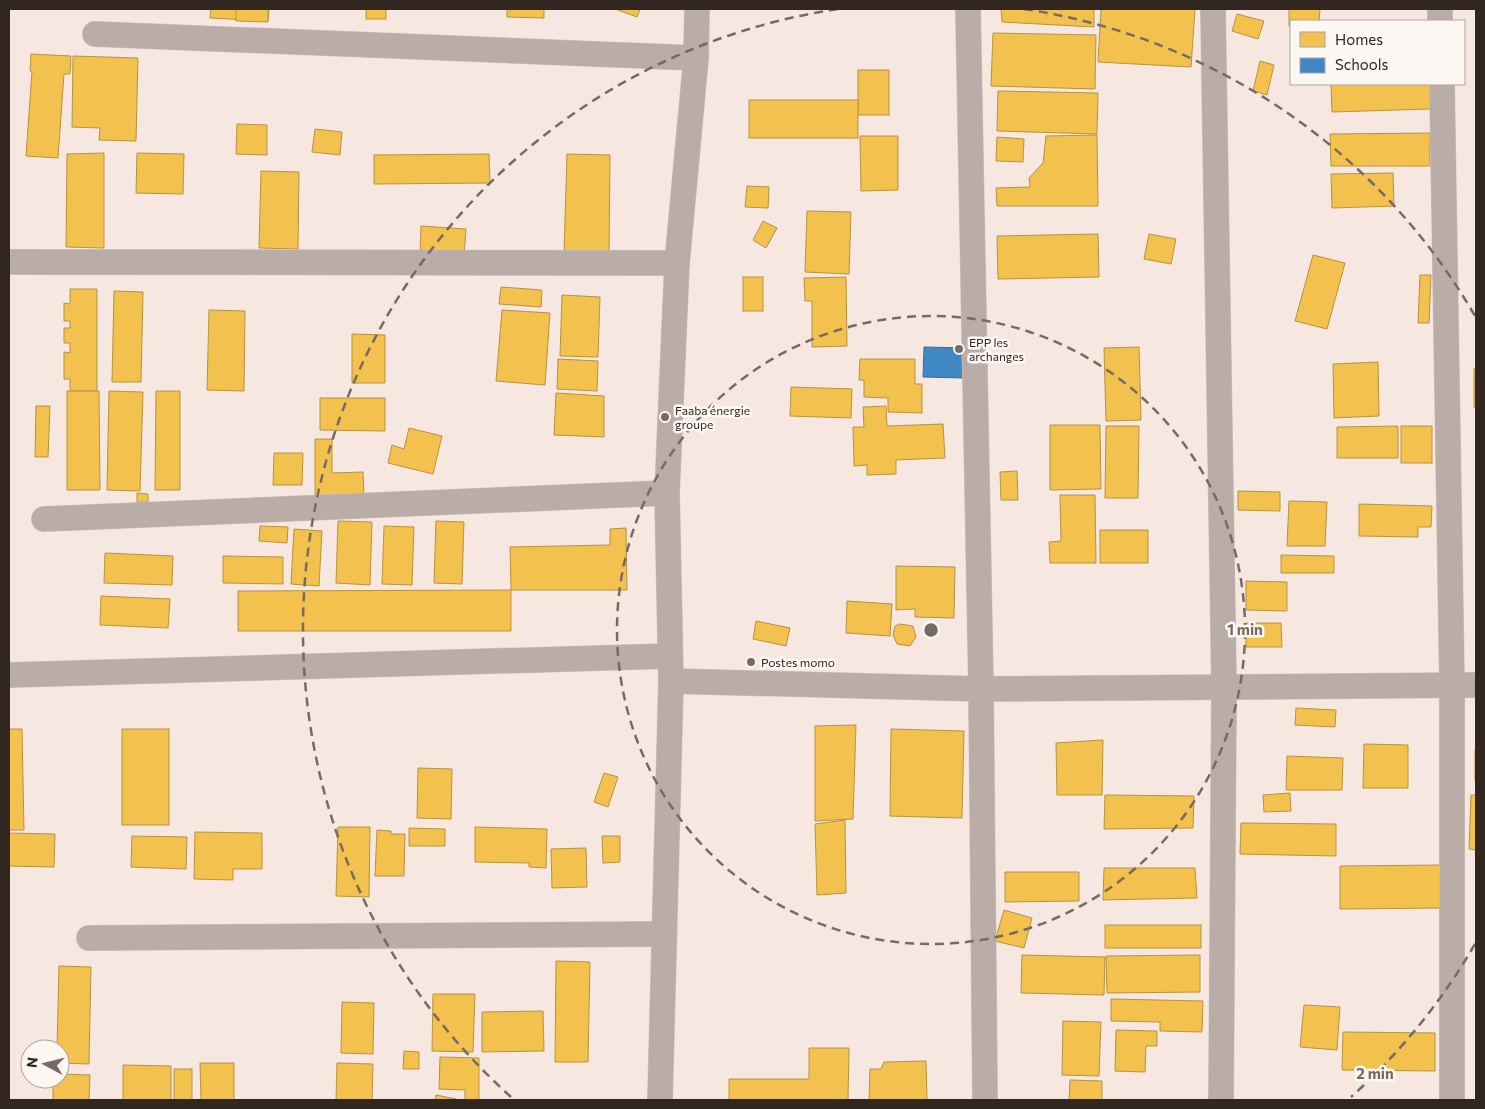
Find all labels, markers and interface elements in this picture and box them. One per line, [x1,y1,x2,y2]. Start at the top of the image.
legend [1290,20,1465,85]
text: Homes [1335,30,1383,48]
text: Schools [1335,55,1389,73]
place label: EPP les archanges [969,335,1024,363]
marker: EPP les archanges [953,343,965,355]
place label: Faaba énergie groupe [675,403,750,431]
marker: Faaba énergie groupe [659,411,671,423]
text: 1 min [1227,620,1263,638]
centre of rings [922,621,940,639]
place label: Postes momo [761,655,835,669]
marker: Postes momo [745,656,757,668]
north arrow [20,1039,70,1089]
text: N [23,1056,41,1069]
text: 2 min [1356,1064,1394,1082]

